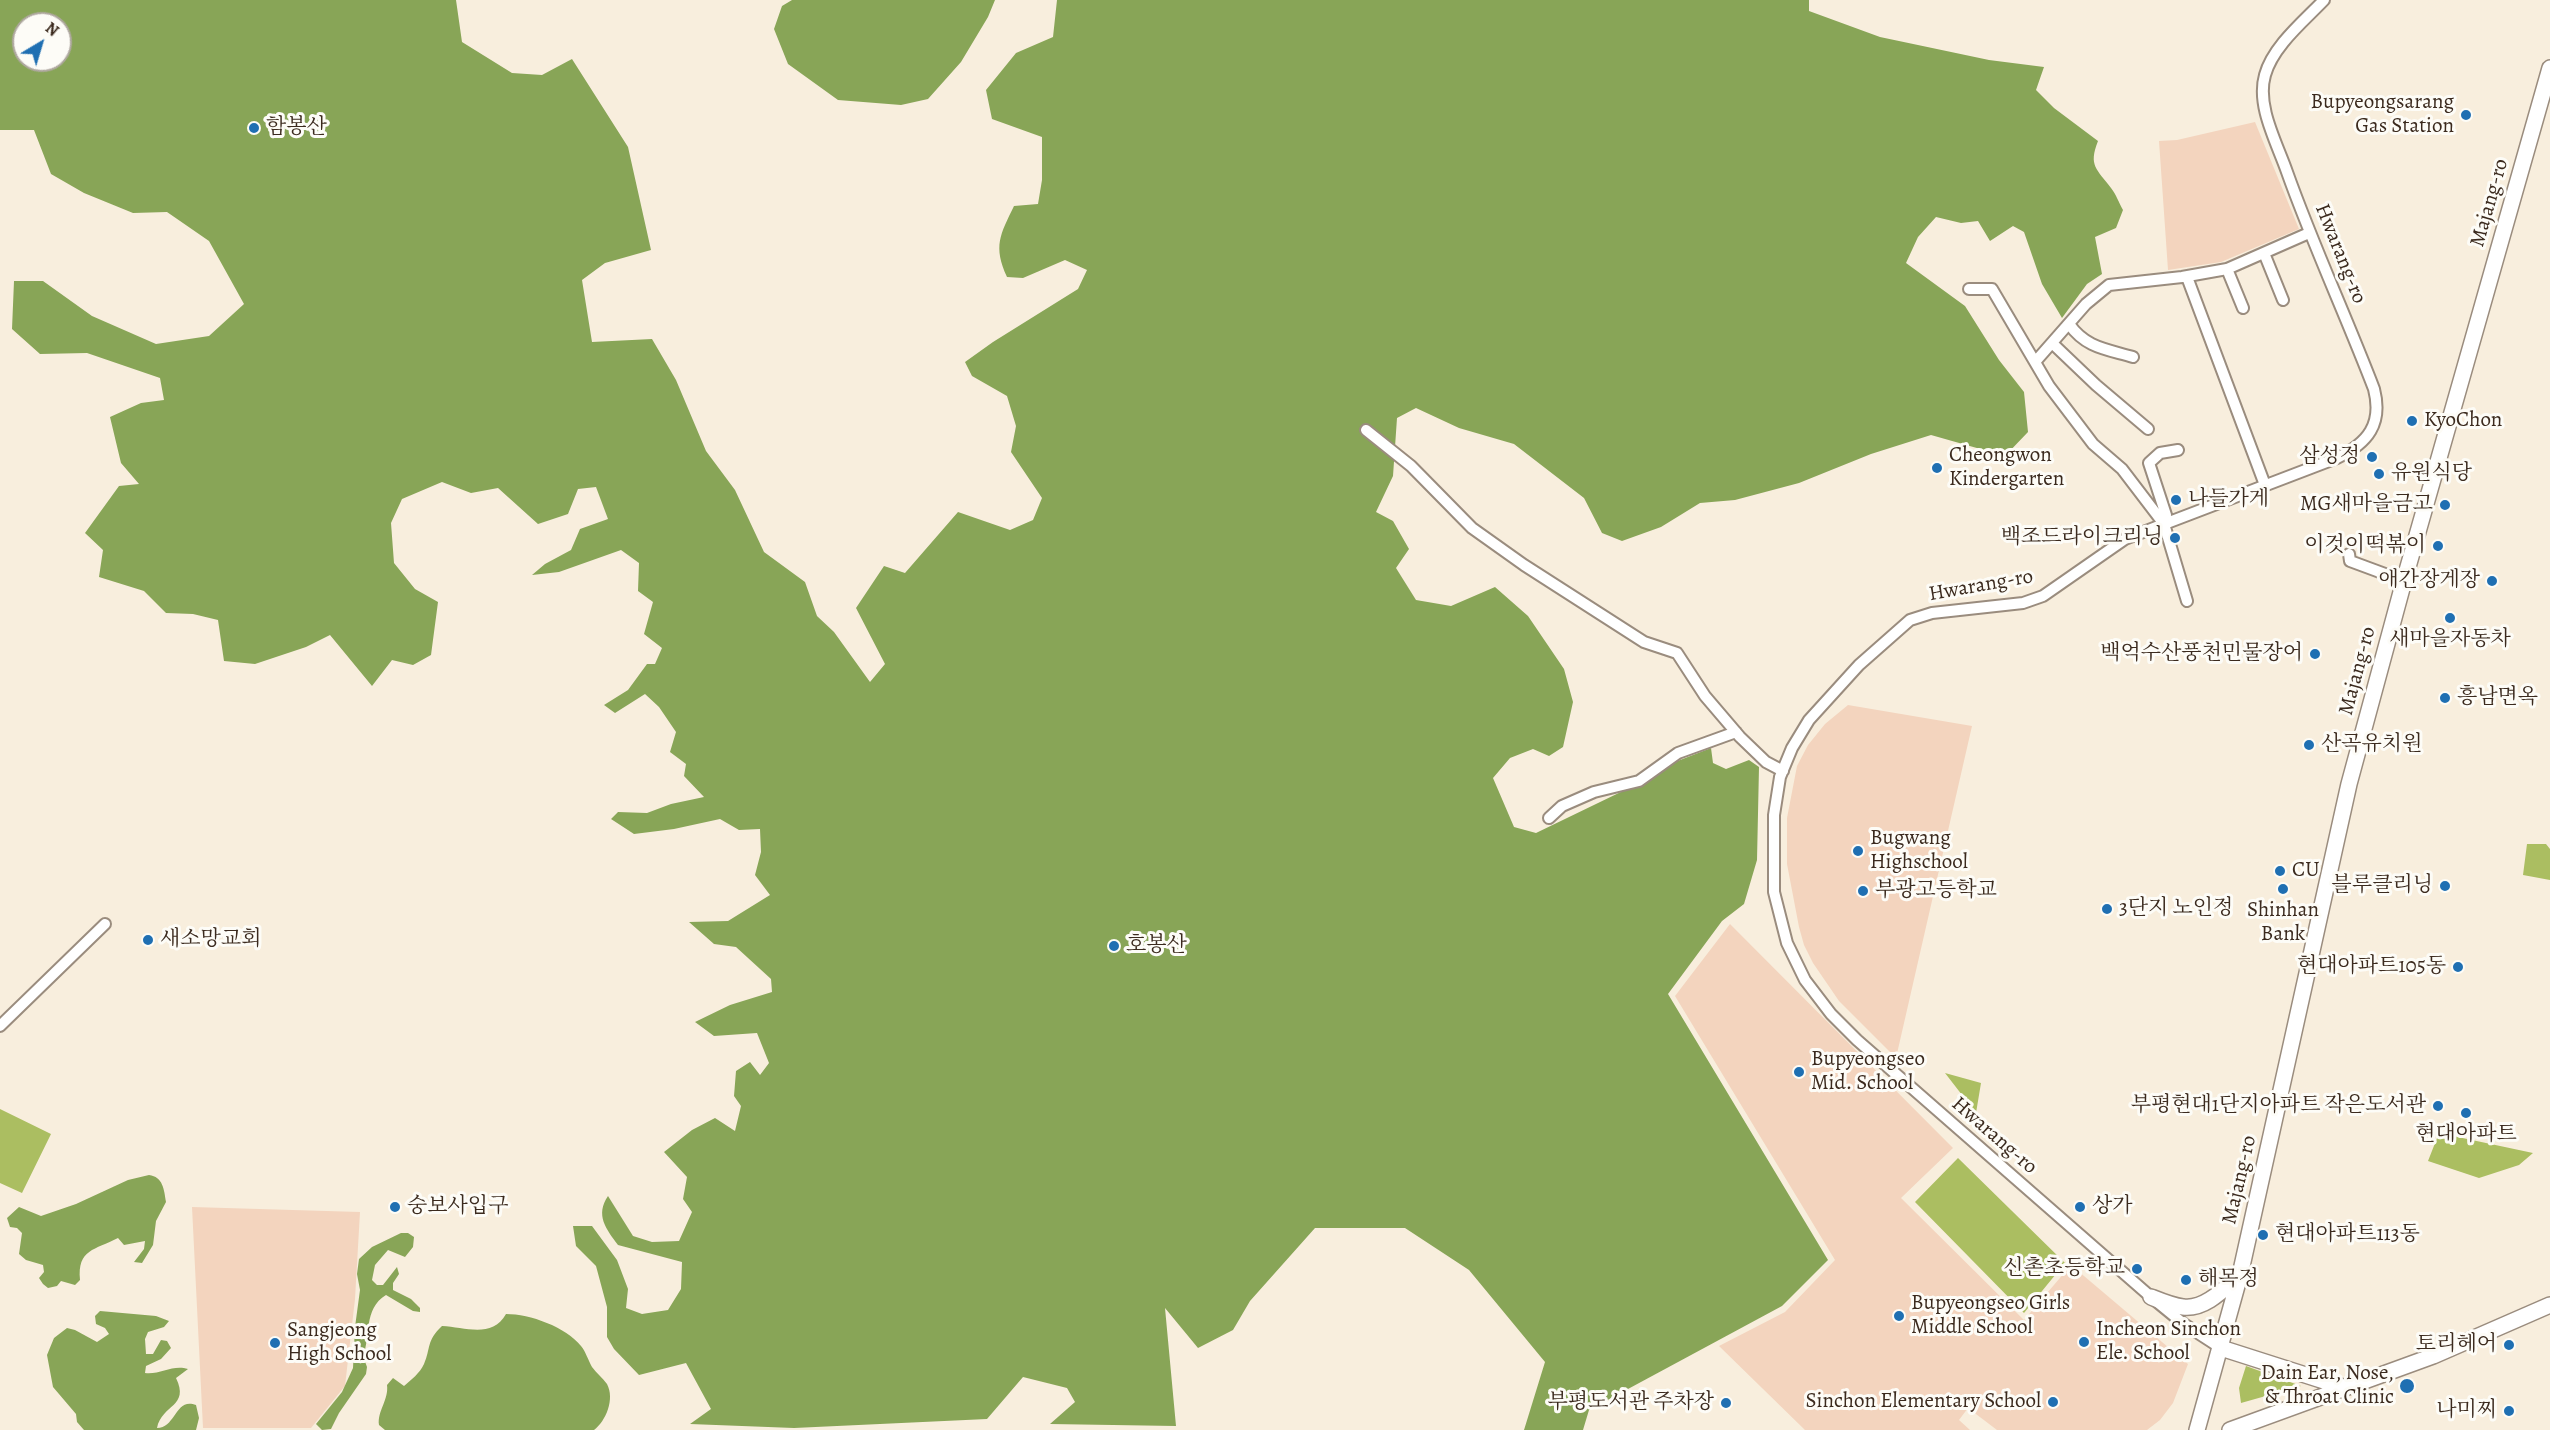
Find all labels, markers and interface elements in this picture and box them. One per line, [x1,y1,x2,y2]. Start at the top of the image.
north arrow [12,12,72,72]
text: N [40,17,63,42]
place label: Bupyeongsarang Gas Station [2311,90,2454,140]
marker: Bupyeongsarang Gas Station [2459,108,2473,122]
place label: 함봉산 [266,115,327,141]
marker: 함봉산 [247,121,261,135]
street label: Majang-ro [2465,156,2515,250]
street label: Hwarang-ro [2309,200,2371,308]
place label: KyoChon [2424,408,2502,434]
marker: KyoChon [2405,414,2419,428]
place label: Cheongwon Kindergarten [1949,443,2064,493]
place label: 삼성정 [2299,444,2360,470]
marker: 삼성정 [2365,450,2379,464]
marker: Cheongwon Kindergarten [1930,461,1944,475]
place label: 유원식당 [2391,461,2472,487]
marker: 유원식당 [2372,467,2386,481]
place label: 나들가게 [2188,487,2269,513]
place label: MG새마을금고 [2300,492,2433,518]
marker: 나들가게 [2169,493,2183,507]
marker: MG새마을금고 [2438,498,2452,512]
place label: 백조드라이크리닝 [2001,525,2163,551]
marker: 백조드라이크리닝 [2168,531,2182,545]
place label: 이것이떡볶이 [2304,533,2426,559]
marker: 이것이떡볶이 [2431,539,2445,553]
street label: Hwarang-ro [1927,564,2035,608]
place label: 애간장게장 [2379,568,2480,594]
marker: 애간장게장 [2485,574,2499,588]
marker: 새마을자동차 [2443,611,2457,625]
street label: Majang-ro [2334,624,2382,718]
place label: 새마을자동차 [2389,627,2511,653]
place label: 백억수산풍천민물장어 [2100,641,2303,667]
marker: 백억수산풍천민물장어 [2308,647,2322,661]
place label: 흥남면옥 [2457,685,2538,711]
marker: 흥남면옥 [2438,691,2452,705]
place label: 산곡유치원 [2321,732,2422,758]
marker: 산곡유치원 [2302,738,2316,752]
place label: Bugwang Highschool [1870,826,1968,876]
marker: Bugwang Highschool [1851,844,1865,858]
place label: CU [2292,858,2319,884]
marker: CU [2273,864,2287,878]
place label: 블루클리닝 [2332,873,2433,899]
place label: 부광고등학교 [1875,878,1997,904]
marker: 블루클리닝 [2438,879,2452,893]
marker: Shinhan Bank [2276,882,2290,896]
marker: 부광고등학교 [1856,884,1870,898]
place label: 3단지 노인정 [2119,896,2233,922]
place label: Shinhan Bank [2247,898,2319,948]
marker: 3단지 노인정 [2100,902,2114,916]
place label: 새소망교회 [160,927,261,953]
marker: 새소망교회 [141,933,155,947]
place label: 호봉산 [1126,933,1187,959]
marker: 호봉산 [1107,939,1121,953]
place label: 현대아파트105동 [2297,954,2446,980]
marker: 현대아파트105동 [2451,960,2465,974]
place label: Bupyeongseo Mid. School [1811,1047,1925,1097]
marker: Bupyeongseo Mid. School [1792,1065,1806,1079]
street label: Hwarang-ro [1946,1092,2042,1180]
place label: 부평현대1단지아파트 작은도서관 [2131,1093,2426,1119]
marker: 부평현대1단지아파트 작은도서관 [2431,1099,2445,1113]
marker: 현대아파트 [2459,1106,2473,1120]
place label: 현대아파트 [2415,1122,2517,1148]
street label: Majang-ro [2218,1133,2262,1227]
place label: 숭보사입구 [407,1194,508,1220]
place label: 상가 [2092,1194,2133,1220]
marker: 숭보사입구 [388,1200,402,1214]
marker: 상가 [2073,1200,2087,1214]
place label: 현대아파트113동 [2275,1222,2420,1248]
marker: 현대아파트113동 [2256,1228,2270,1242]
place label: 신촌초등학교 [2003,1256,2125,1282]
marker: 신촌초등학교 [2130,1262,2144,1276]
place label: 해목정 [2198,1267,2259,1293]
marker: 해목정 [2179,1273,2193,1287]
place label: Bupyeongseo Girls Middle School [1911,1291,2070,1341]
marker: Bupyeongseo Girls Middle School [1892,1309,1906,1323]
place label: Incheon Sinchon Ele. School [2096,1317,2241,1367]
place label: Sangjeong High School [287,1318,391,1368]
place label: 토리헤어 [2416,1332,2497,1358]
marker: Incheon Sinchon Ele. School [2077,1335,2091,1349]
marker: Sangjeong High School [268,1336,282,1350]
marker: 토리헤어 [2502,1338,2516,1352]
place label: Dain Ear, Nose, & Throat Clinic [2261,1361,2394,1411]
marker: Dain Ear, Nose, & Throat Clinic [2398,1377,2416,1395]
place label: Sinchon Elementary School [1806,1389,2041,1415]
place label: 부평도서관 주차장 [1548,1390,1714,1416]
marker: Sinchon Elementary School [2046,1395,2060,1409]
marker: 부평도서관 주차장 [1719,1396,1733,1410]
place label: 나미찌 [2436,1398,2497,1424]
marker: 나미찌 [2502,1404,2516,1418]

